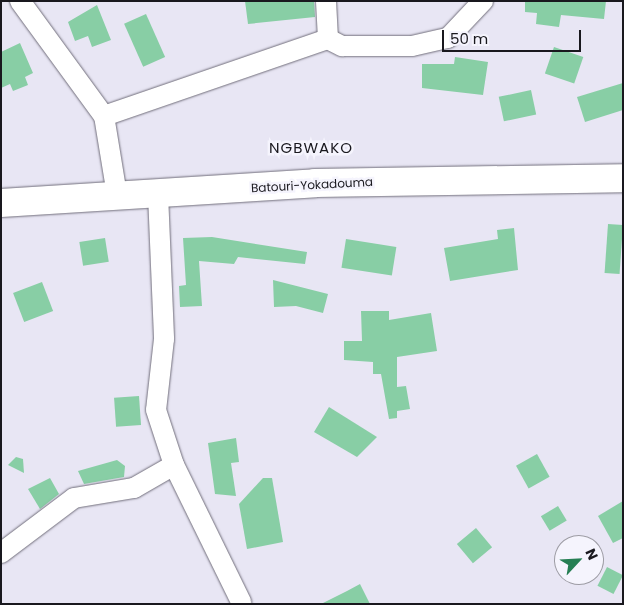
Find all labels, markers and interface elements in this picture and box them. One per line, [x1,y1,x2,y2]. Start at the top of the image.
scale bar [444,20,583,52]
text: 50 m [450,28,488,49]
district label: NGBWAKO [268,139,354,157]
street label: Batouri-Yokadouma [251,175,373,195]
north arrow [554,535,604,585]
text: N [580,545,603,563]

